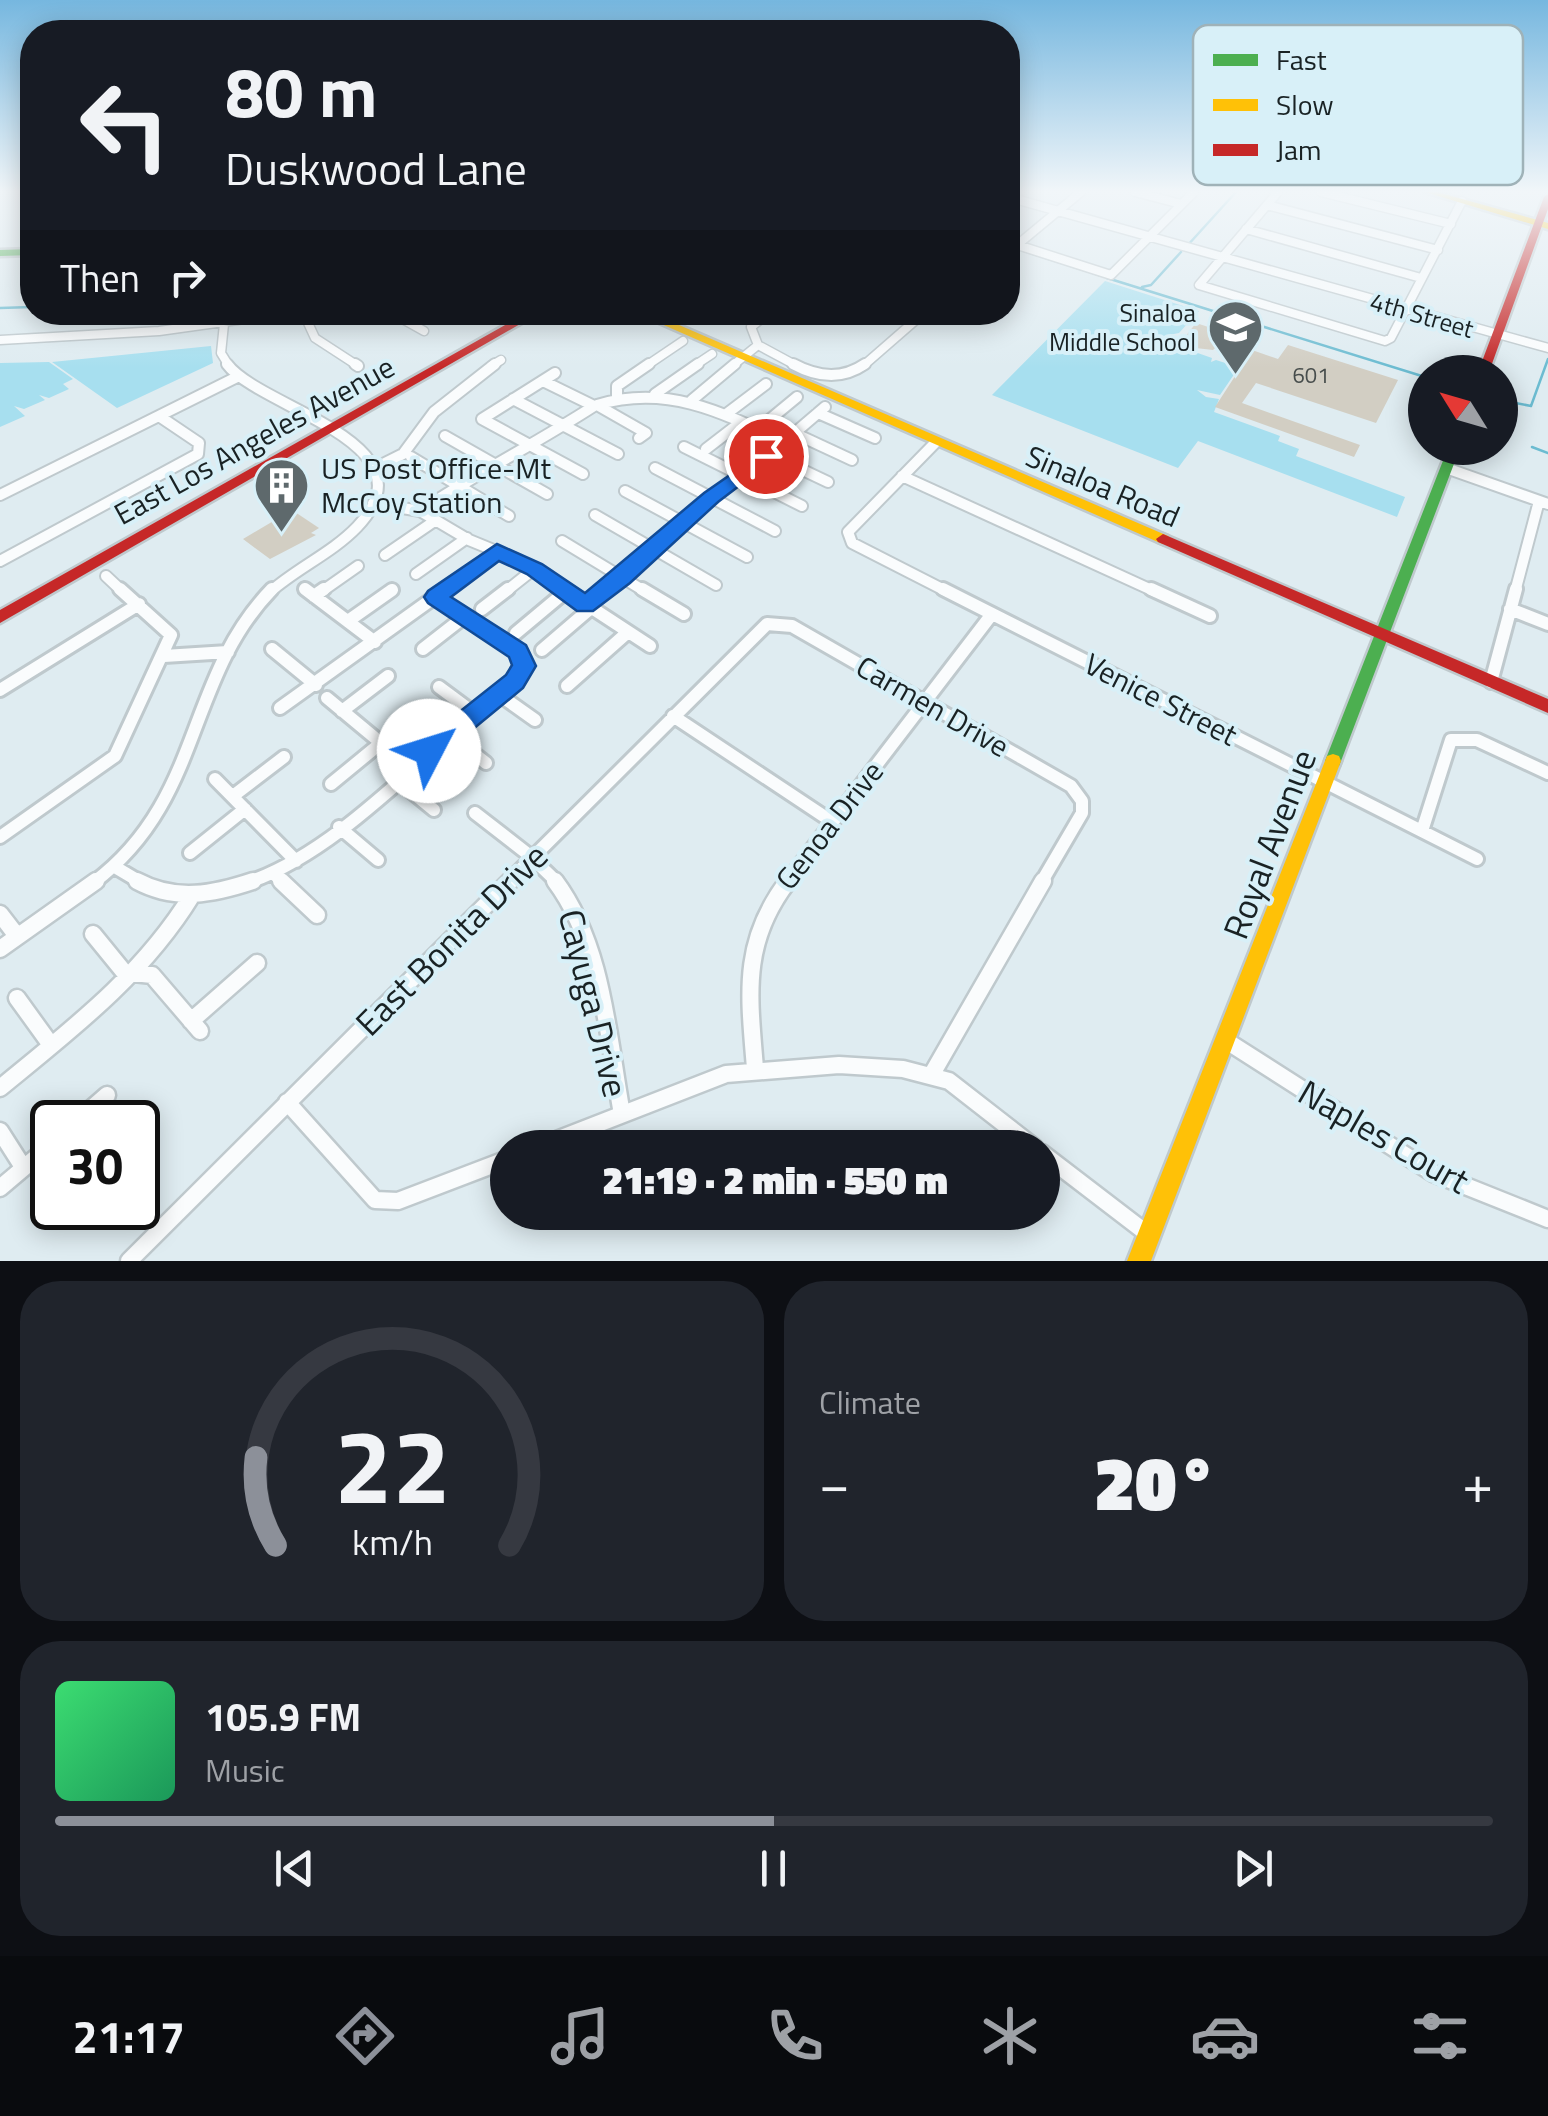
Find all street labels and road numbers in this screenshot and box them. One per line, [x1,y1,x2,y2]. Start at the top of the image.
street label: 4th Street [1366,282,1478,348]
street label: East Los Angeles Avenue [105,344,403,536]
street label: Sinaloa Road [1019,433,1187,539]
street label: Venice Street [1076,641,1246,757]
street label: Carmen Drive [848,644,1018,768]
street label: Royal Avenue [1208,742,1330,946]
street label: Genoa Drive [764,751,894,899]
street label: East Bonita Drive [342,830,560,1048]
street label: Cayuga Drive [545,903,643,1103]
street label: Naples Court [1288,1065,1480,1207]

